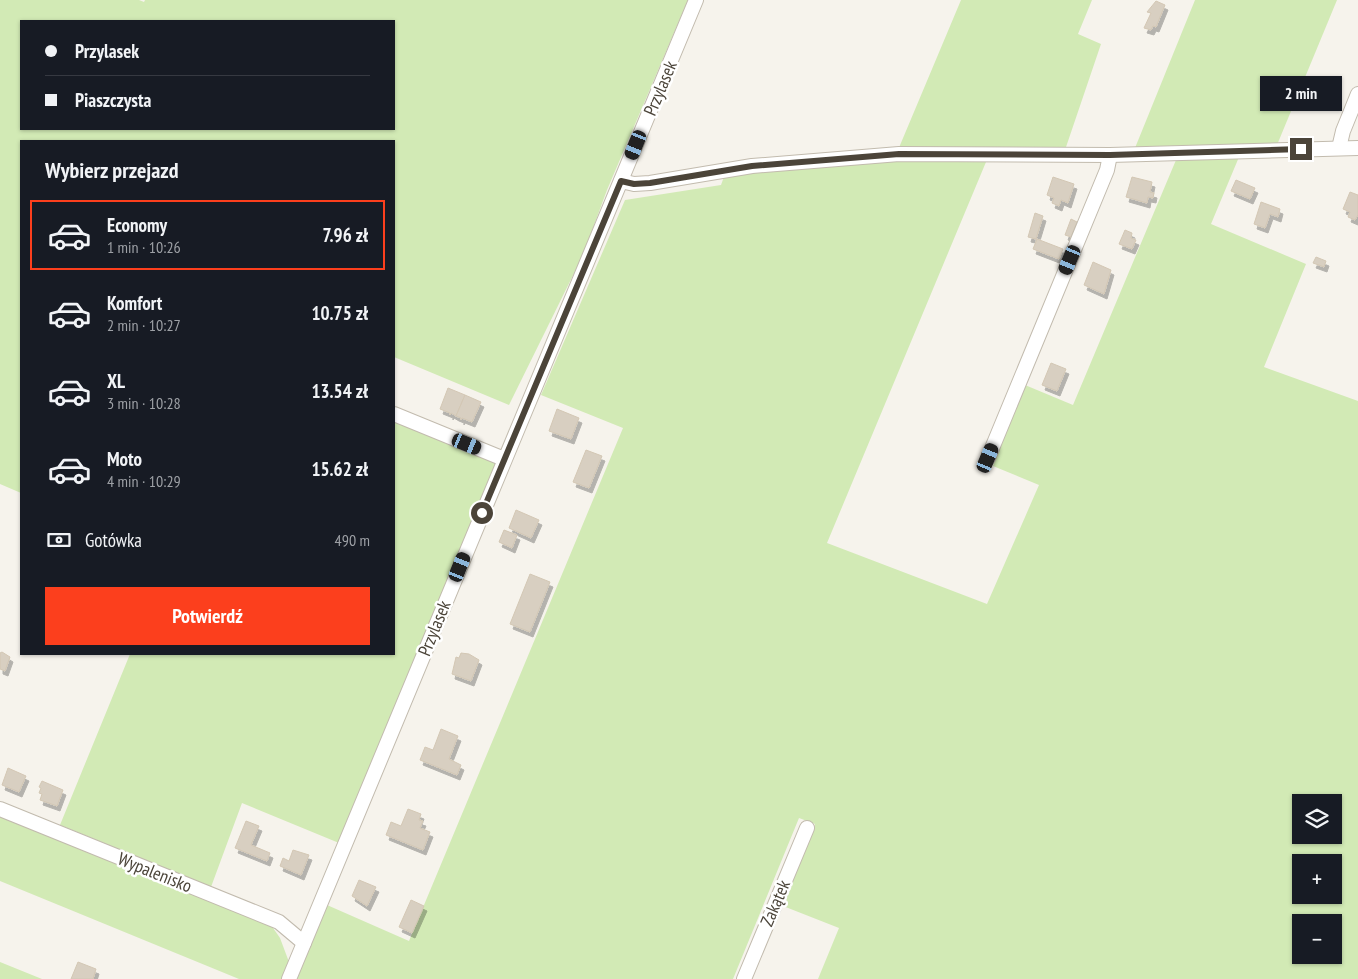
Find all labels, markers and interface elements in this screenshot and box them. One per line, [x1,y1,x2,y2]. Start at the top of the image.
text: Przylasek [75,39,139,63]
street label: Przylasek [638,57,682,119]
callout: 2 min [1260,76,1342,112]
text: 2 min [1285,83,1317,103]
text: Piaszczysta [75,88,151,112]
car [623,128,648,162]
route end [1290,138,1312,160]
text: Wybierz przejazd [45,156,179,184]
icon: car [47,213,92,258]
text: Economy [107,213,167,237]
text: 7.96 zł [322,223,368,247]
text: 1 min · 10:26 [107,237,181,257]
car [1057,243,1082,277]
icon: car [47,291,92,336]
text: Komfort [107,291,162,315]
text: 10.75 zł [311,301,368,325]
text: 2 min · 10:27 [107,315,181,335]
icon: car [47,369,92,414]
text: XL [107,369,125,393]
text: 13.54 zł [311,379,368,403]
text: 3 min · 10:28 [107,393,181,413]
car [450,431,483,457]
car [975,441,1000,475]
icon: car [47,447,92,492]
text: Moto [107,447,142,471]
text: 15.62 zł [311,457,368,481]
text: 4 min · 10:29 [107,471,181,491]
route start [471,502,493,524]
icon: cash [45,526,73,554]
text: Gotówka [85,528,142,552]
text: 490 m [335,530,370,550]
car [447,550,472,584]
button: Potwierdź [45,587,370,645]
street label: Przylasek [413,597,455,659]
map controls [1292,794,1342,964]
button: layers [1292,794,1342,844]
street label: Wypalenisko [115,847,196,897]
button: + [1292,854,1342,904]
street label: Zakątek [755,876,795,930]
button: − [1292,914,1342,964]

